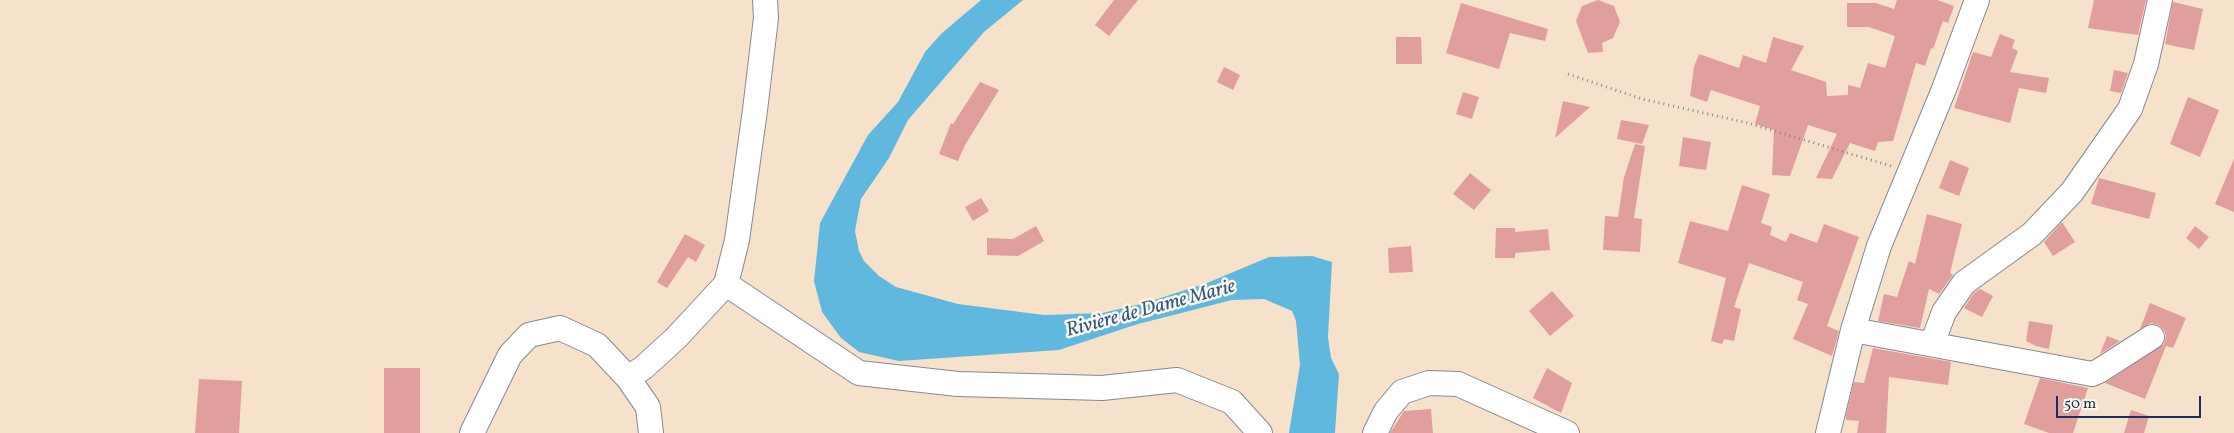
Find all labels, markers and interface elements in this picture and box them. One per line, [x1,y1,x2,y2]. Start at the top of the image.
water label: Rivière de Dame Marie [1064,276,1238,344]
scale bar [2059,386,2204,418]
text: 50 m [2064,394,2096,415]

